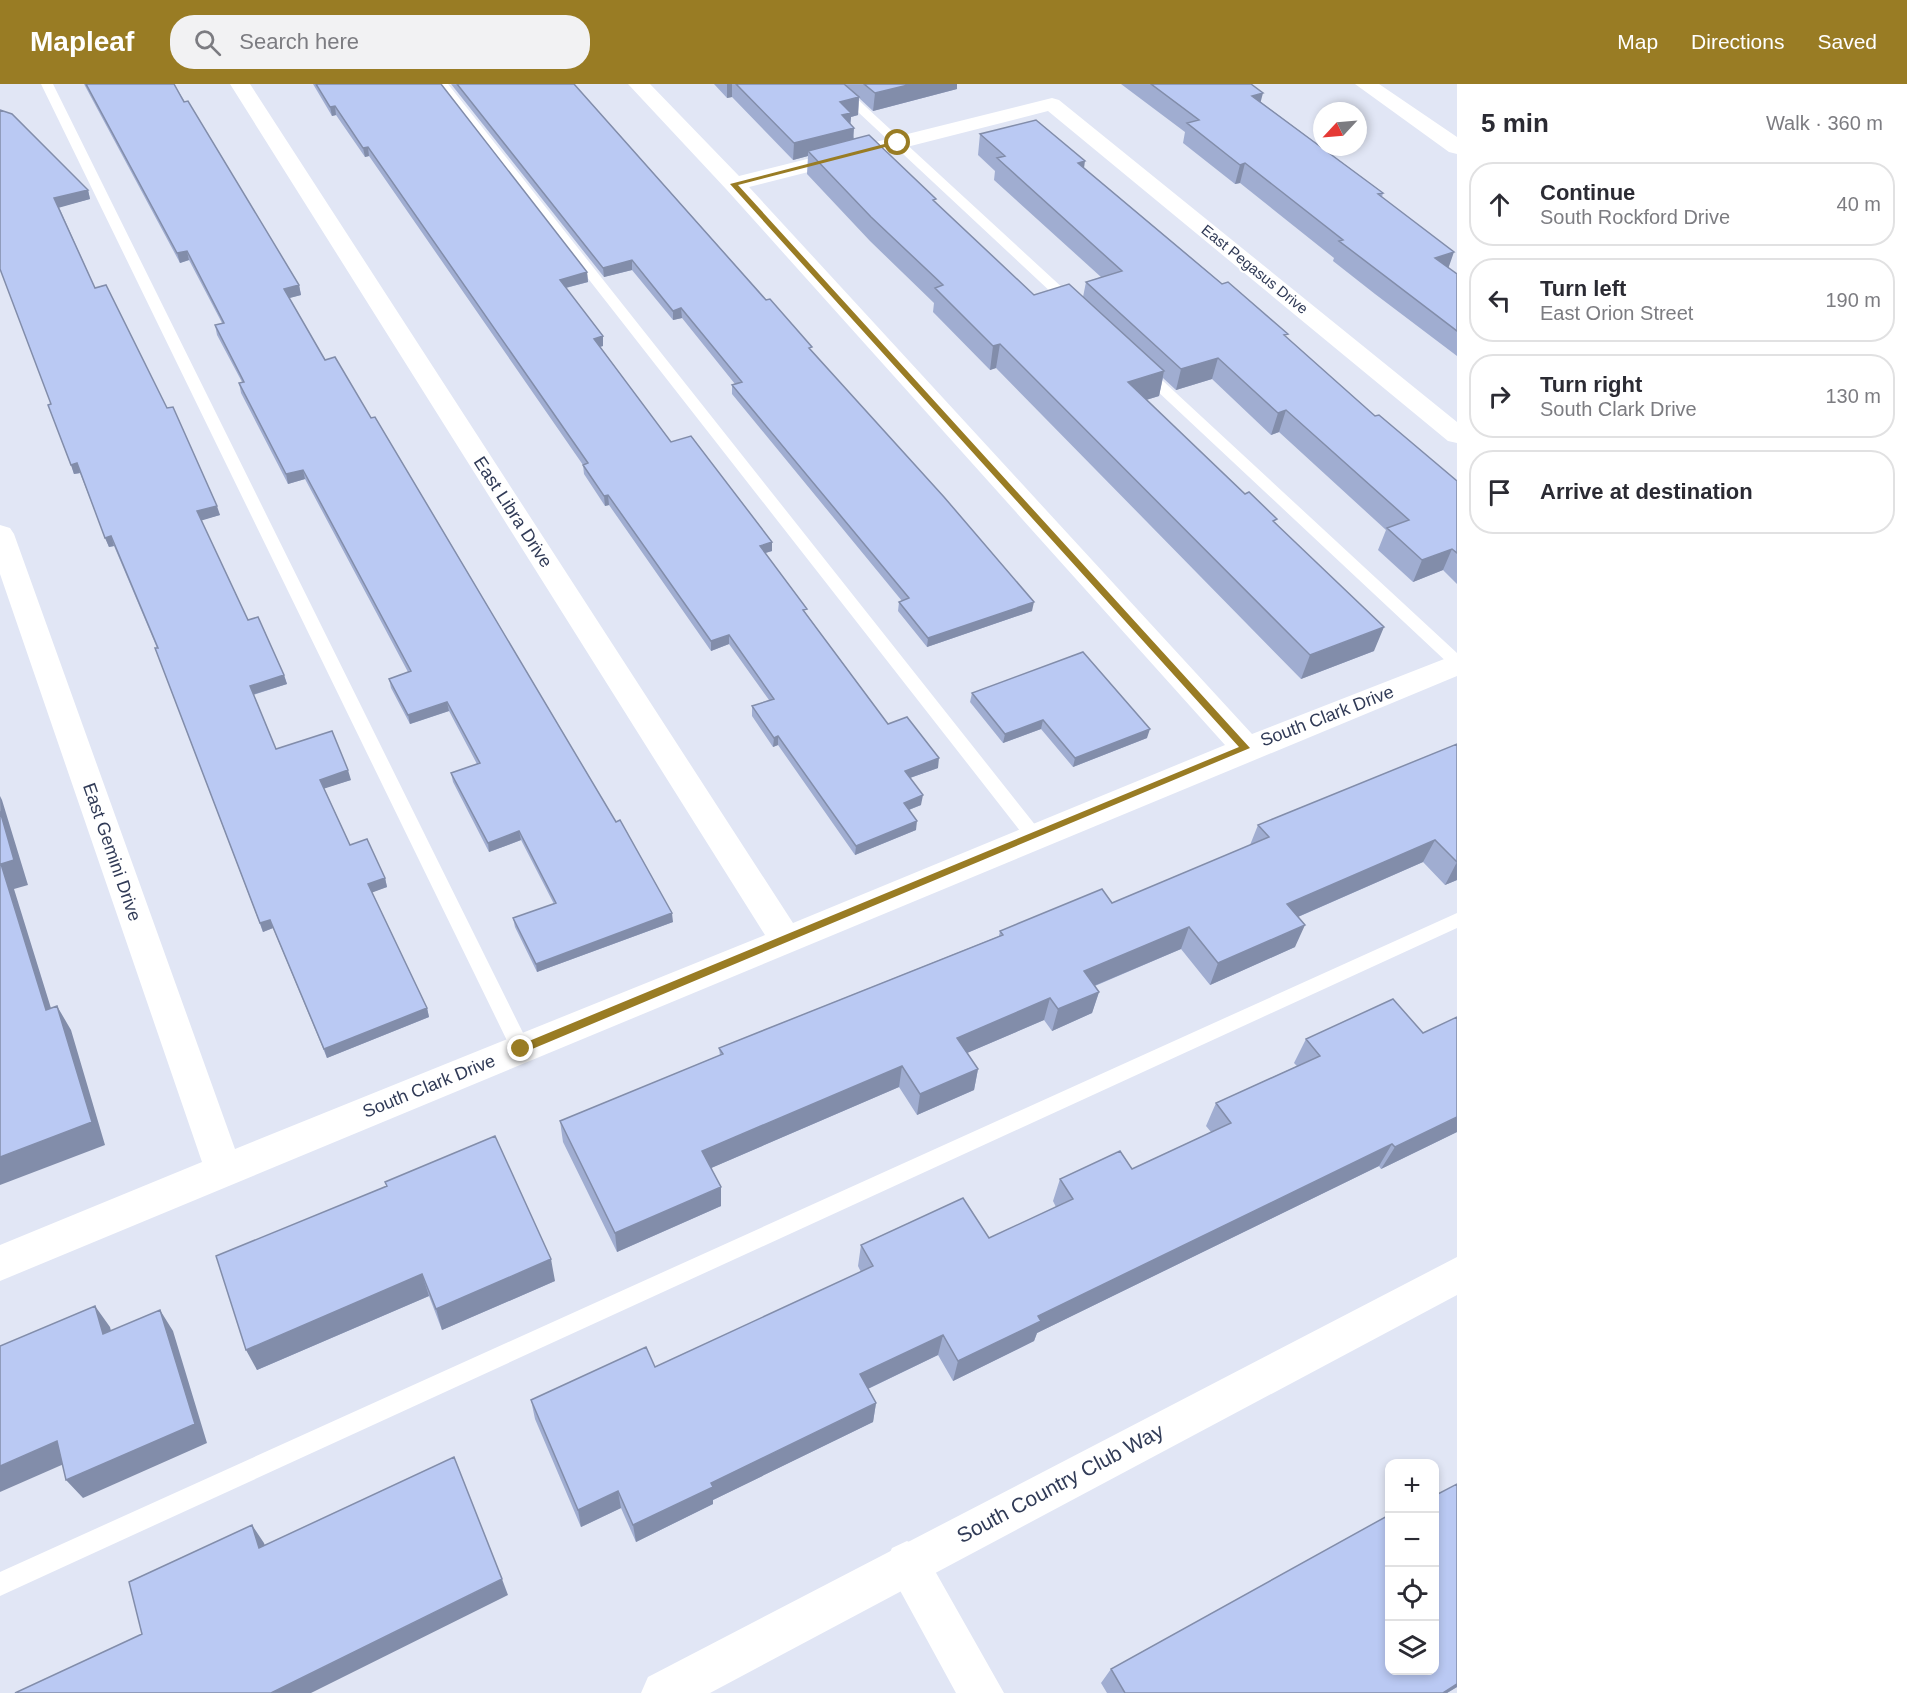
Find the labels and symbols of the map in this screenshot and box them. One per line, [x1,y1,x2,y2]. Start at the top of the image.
north arrow [1313,102,1367,156]
route start [884,129,910,155]
street label: East Pegasus Drive [1198,221,1312,317]
street label: East Libra Drive [470,453,556,571]
street label: South Clark Drive [1258,681,1396,751]
street label: East Gemini Drive [79,780,145,924]
route end [507,1035,533,1061]
street label: South Clark Drive [360,1050,498,1122]
street label: South Country Club Way [953,1419,1168,1547]

